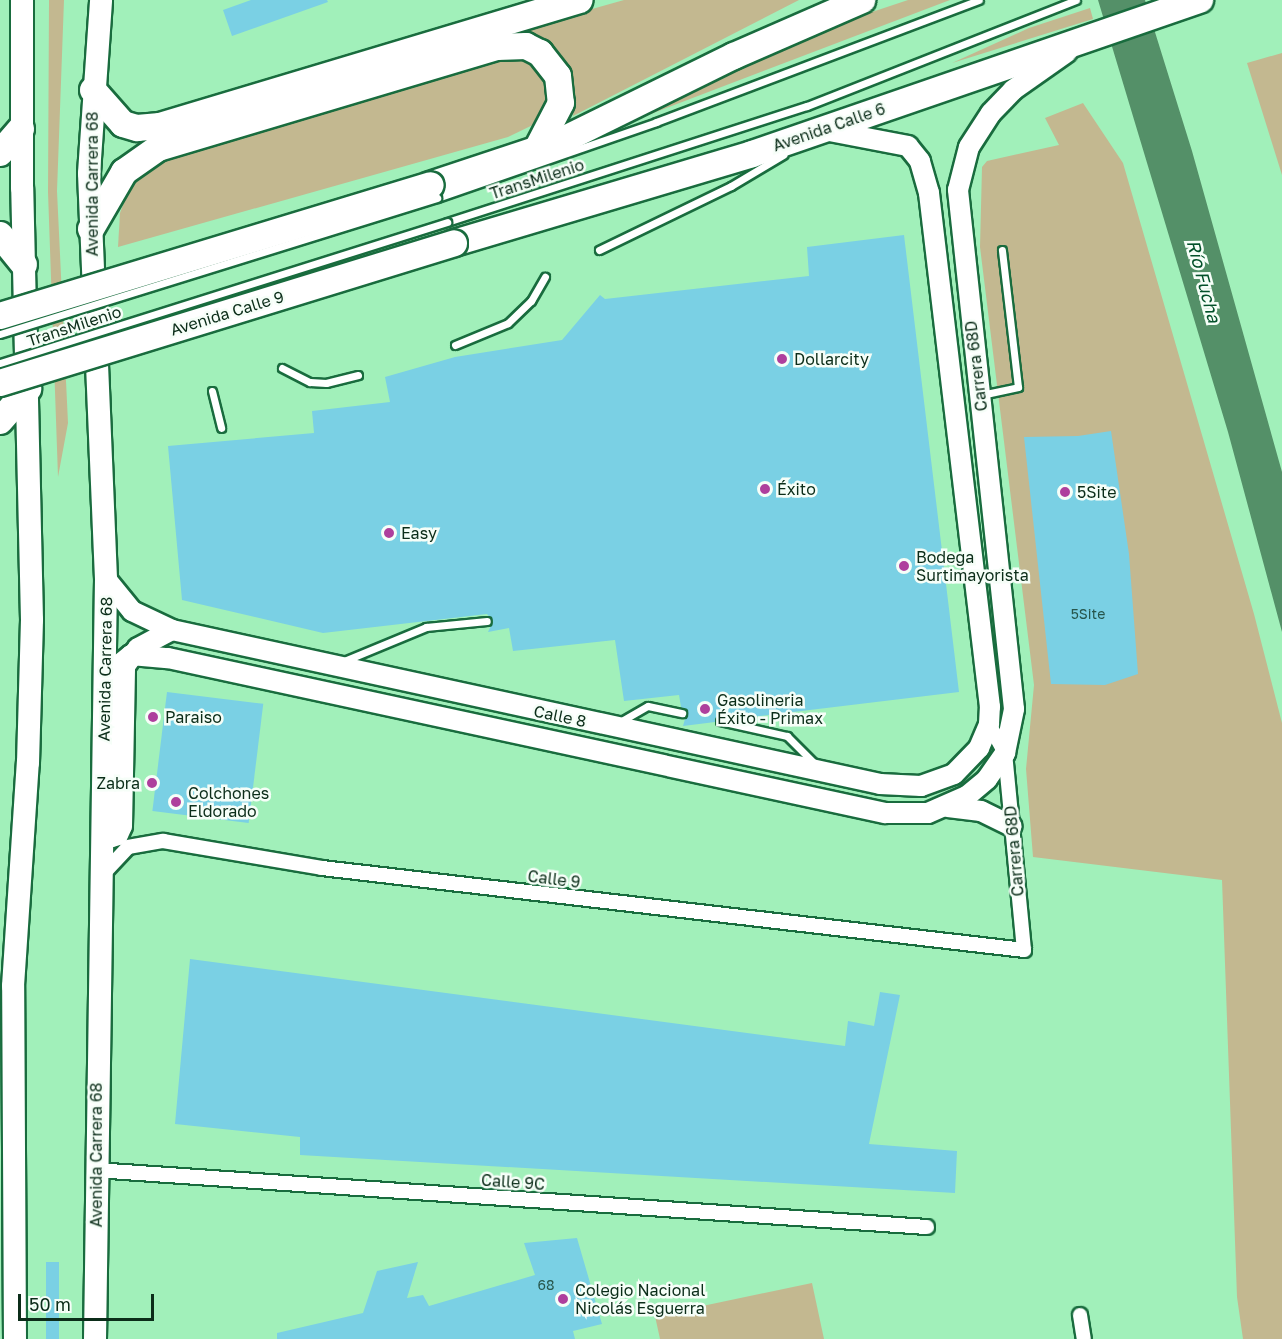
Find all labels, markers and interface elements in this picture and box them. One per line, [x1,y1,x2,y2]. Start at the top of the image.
street label: Avenida Calle 6 [770,99,888,155]
street label: Avenida Carrera 68 [82,112,102,256]
street label: TransMilenio [487,155,587,203]
water label: Río Fucha [1183,237,1225,325]
street label: Avenida Calle 9 [168,287,286,339]
street label: TransMilenio [24,302,124,350]
street label: Carrera 68D [961,320,991,412]
place label: Dollarcity [794,349,869,369]
marker: Dollarcity [775,352,789,366]
place label: Éxito [777,479,816,499]
marker: Éxito [758,482,772,496]
place label: 5Site [1077,482,1116,502]
marker: 5Site [1058,485,1072,499]
place label: Easy [401,523,437,543]
marker: Easy [382,526,396,540]
place label: Bodega Surtimayorista [916,547,1029,585]
marker: Bodega Surtimayorista [897,559,911,573]
street label: Avenida Carrera 68 [94,596,116,742]
house number: 5Site [1071,606,1105,622]
place label: Gasolineria Éxito - Primax [717,690,823,728]
street label: Calle 8 [532,701,588,731]
marker: Gasolineria Éxito - Primax [698,702,712,716]
place label: Paraiso [165,707,222,727]
marker: Paraiso [146,710,160,724]
place label: Zabra [96,773,140,793]
marker: Zabra [145,776,159,790]
place label: Colchones Eldorado [188,783,269,821]
marker: Colchones Eldorado [169,795,183,809]
street label: Carrera 68D [1000,805,1028,897]
street label: Calle 9 [527,866,581,892]
street label: Avenida Carrera 68 [86,1083,106,1227]
street label: Calle 9C [480,1170,546,1194]
house number: 68 [537,1277,555,1293]
place label: Colegio Nacional Nicolás Esguerra [575,1280,705,1318]
scale bar [21,1282,158,1320]
marker: Colegio Nacional Nicolás Esguerra [556,1292,570,1306]
text: 50 m [29,1293,71,1315]

